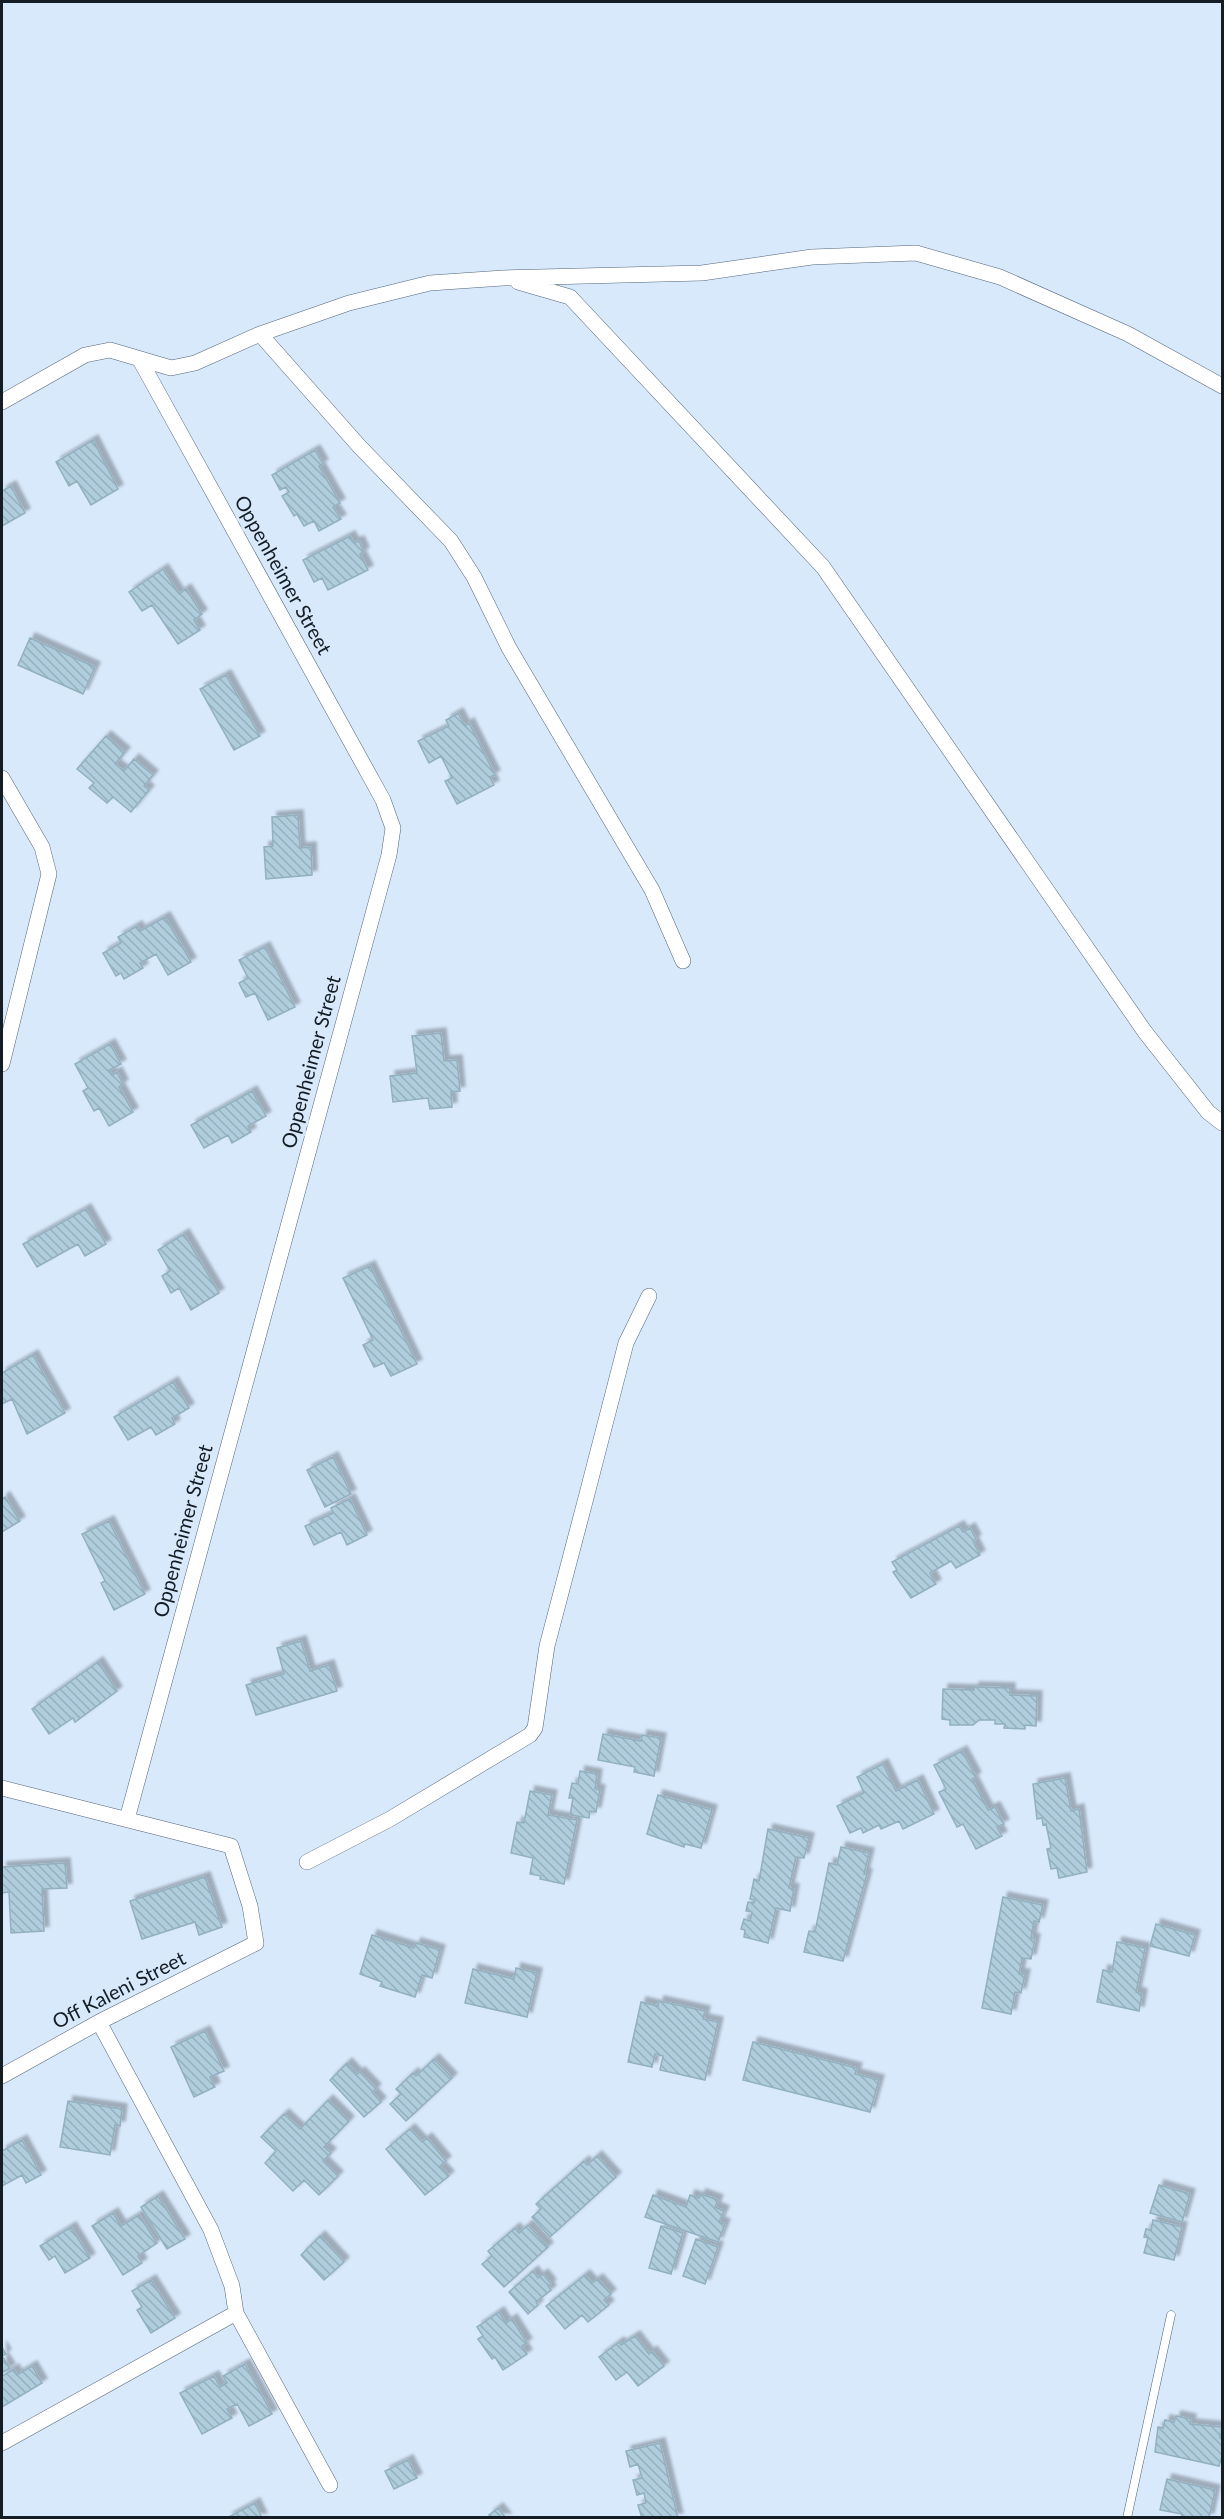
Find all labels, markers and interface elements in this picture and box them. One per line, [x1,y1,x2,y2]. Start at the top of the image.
street label: Oppenheimer Street [230,491,338,658]
street label: Oppenheimer Street [275,973,345,1151]
street label: Oppenheimer Street [147,1442,217,1620]
street label: Off Kaleni Street [48,1945,189,2033]

